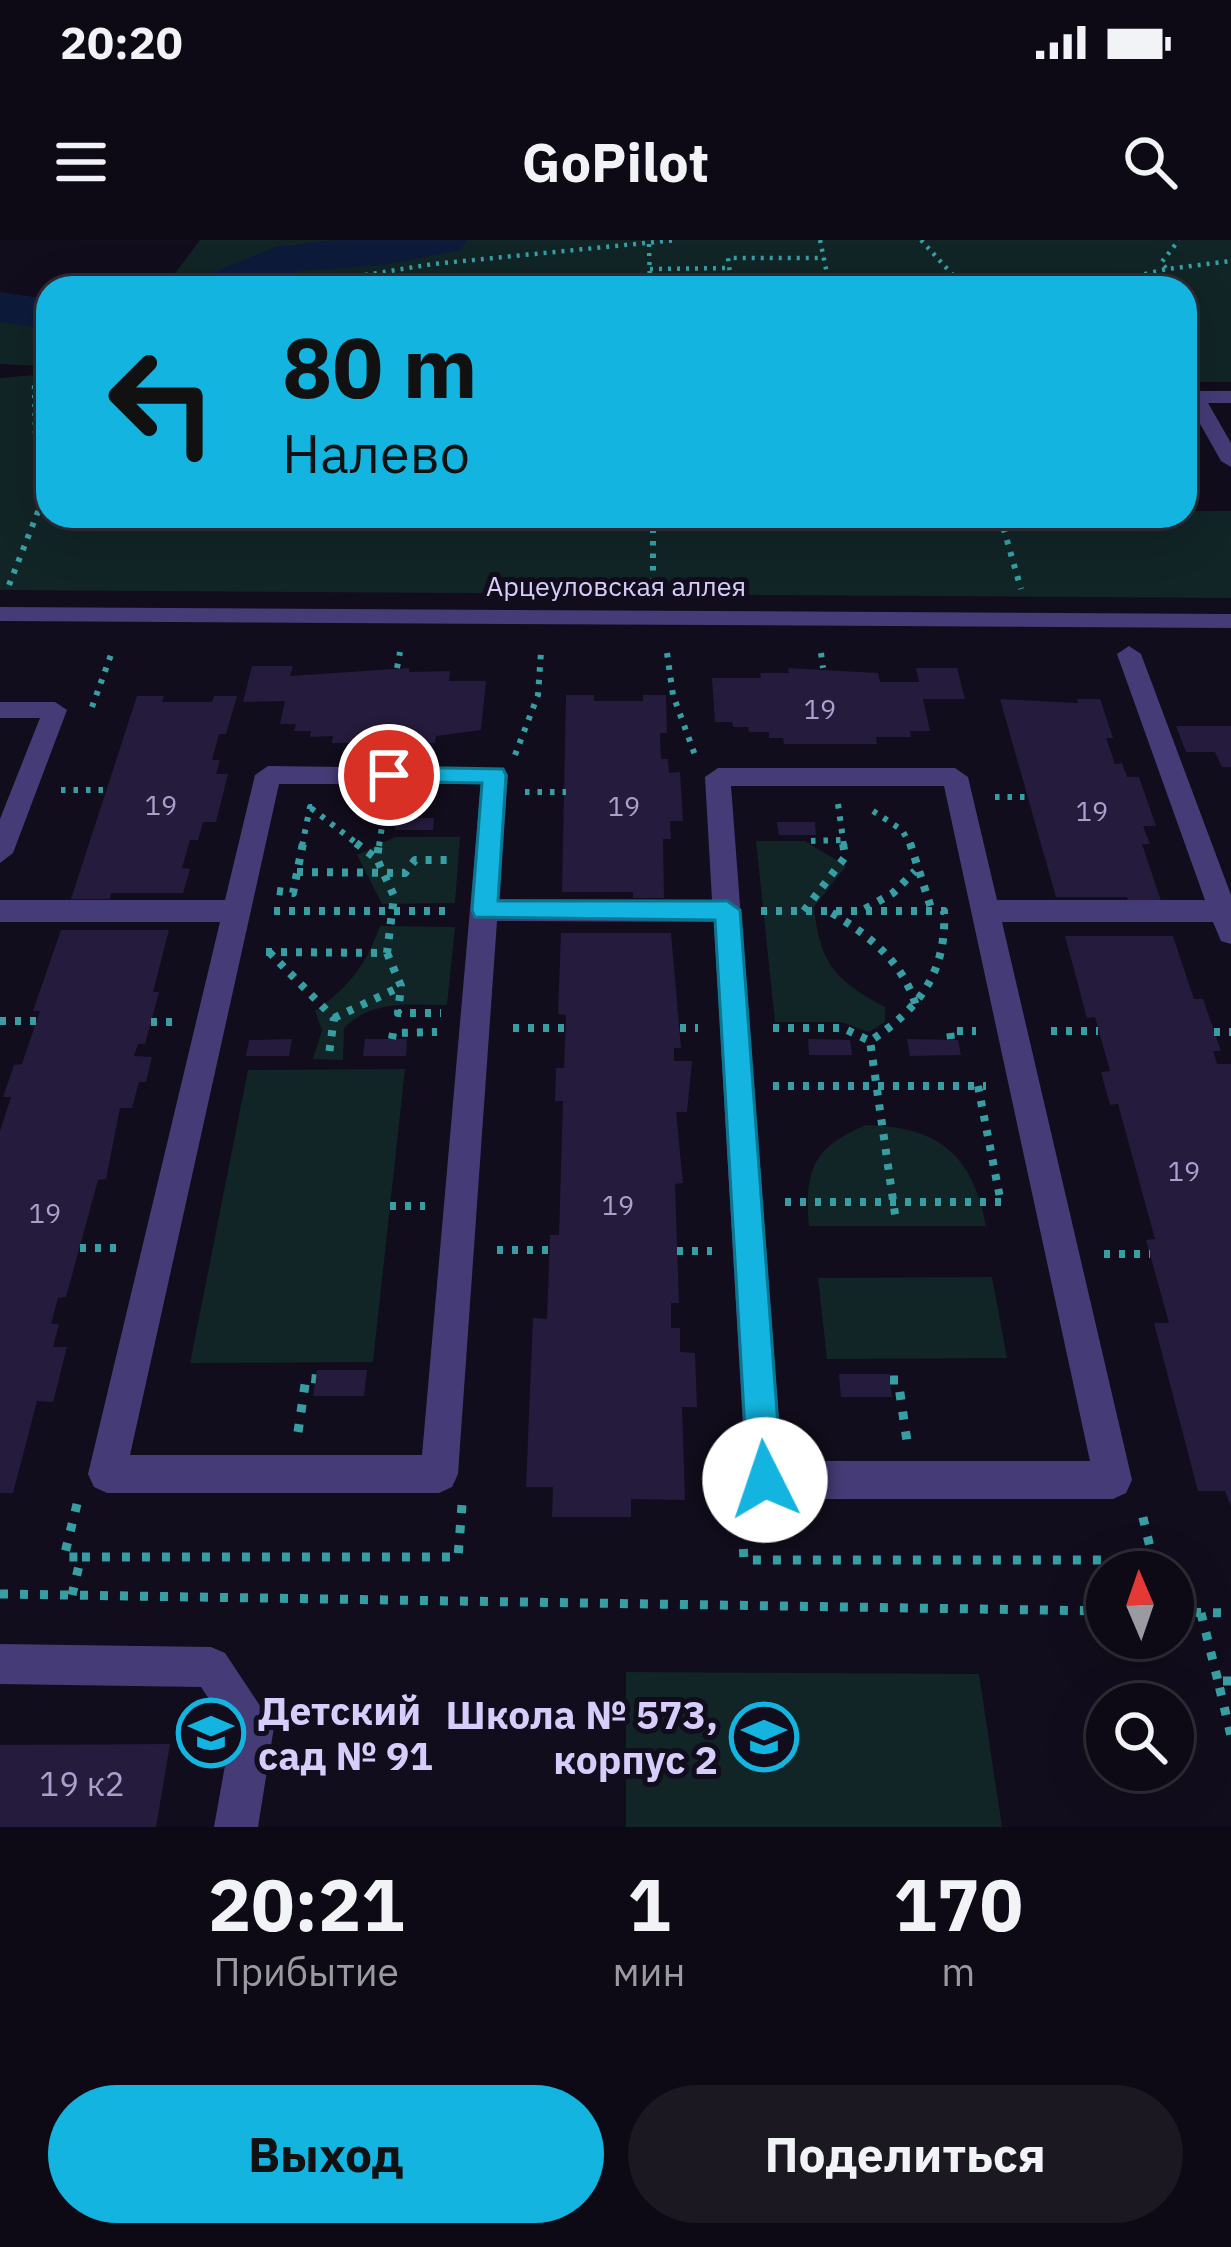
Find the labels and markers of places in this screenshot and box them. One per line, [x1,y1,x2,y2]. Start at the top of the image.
pin [338,724,440,826]
place label: Детский сад № 91 [258,1685,433,1781]
place label: Школа № 573, корпус 2 [446,1689,718,1785]
school or university icon: Детский сад № 91 [176,1698,246,1768]
school or university icon: Школа № 573, корпус 2 [729,1702,799,1772]

